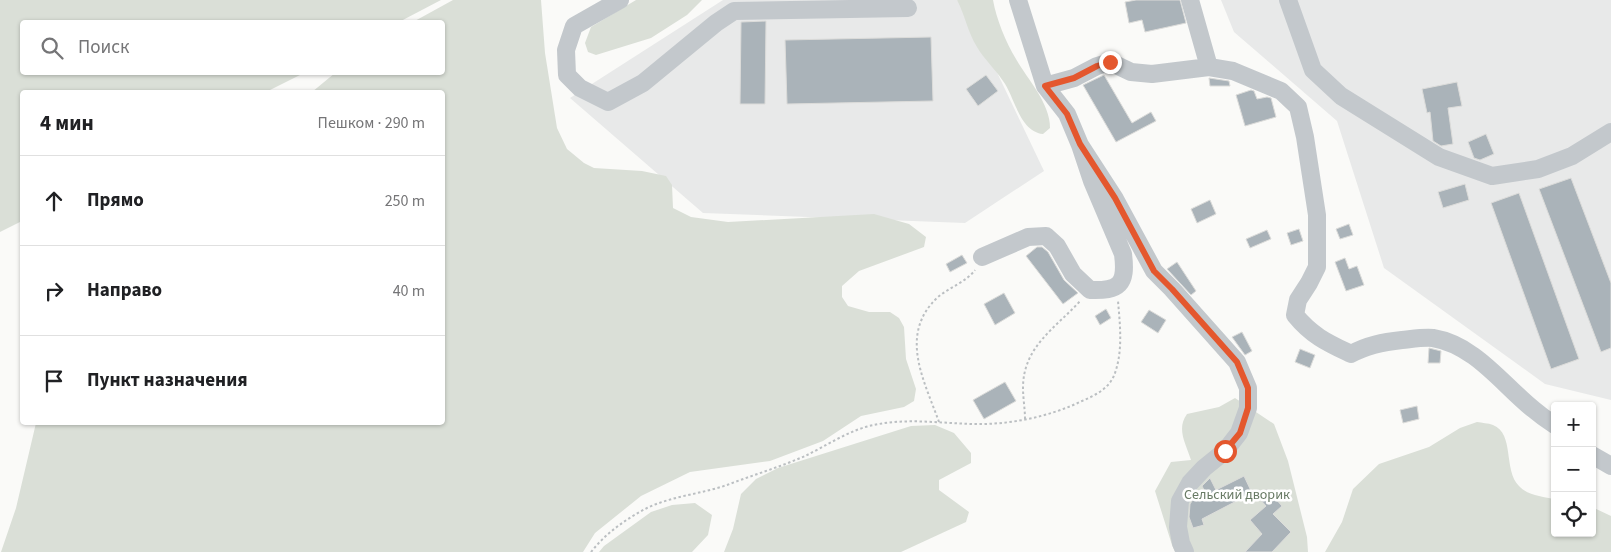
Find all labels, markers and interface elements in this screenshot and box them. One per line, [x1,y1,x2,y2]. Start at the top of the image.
search box [20,20,445,75]
icon: search [38,34,66,62]
text: Поиск [78,34,129,61]
route end [1099,51,1122,74]
text: 4 мин [40,108,94,138]
text: Пешком · 290 m [318,112,425,134]
icon: ahead [40,187,68,215]
text: Прямо [87,187,144,214]
text: 250 m [385,190,425,212]
icon: right [40,277,68,305]
text: Направо [87,277,162,304]
text: 40 m [393,280,425,302]
icon: arrive [40,367,68,395]
text: Пункт назначения [87,367,248,394]
map controls [1551,402,1596,537]
button: + [1551,402,1596,447]
route start [1214,440,1237,463]
button: − [1551,447,1596,492]
park label: Сельский дворик [1184,485,1290,505]
button: locate [1551,492,1596,537]

